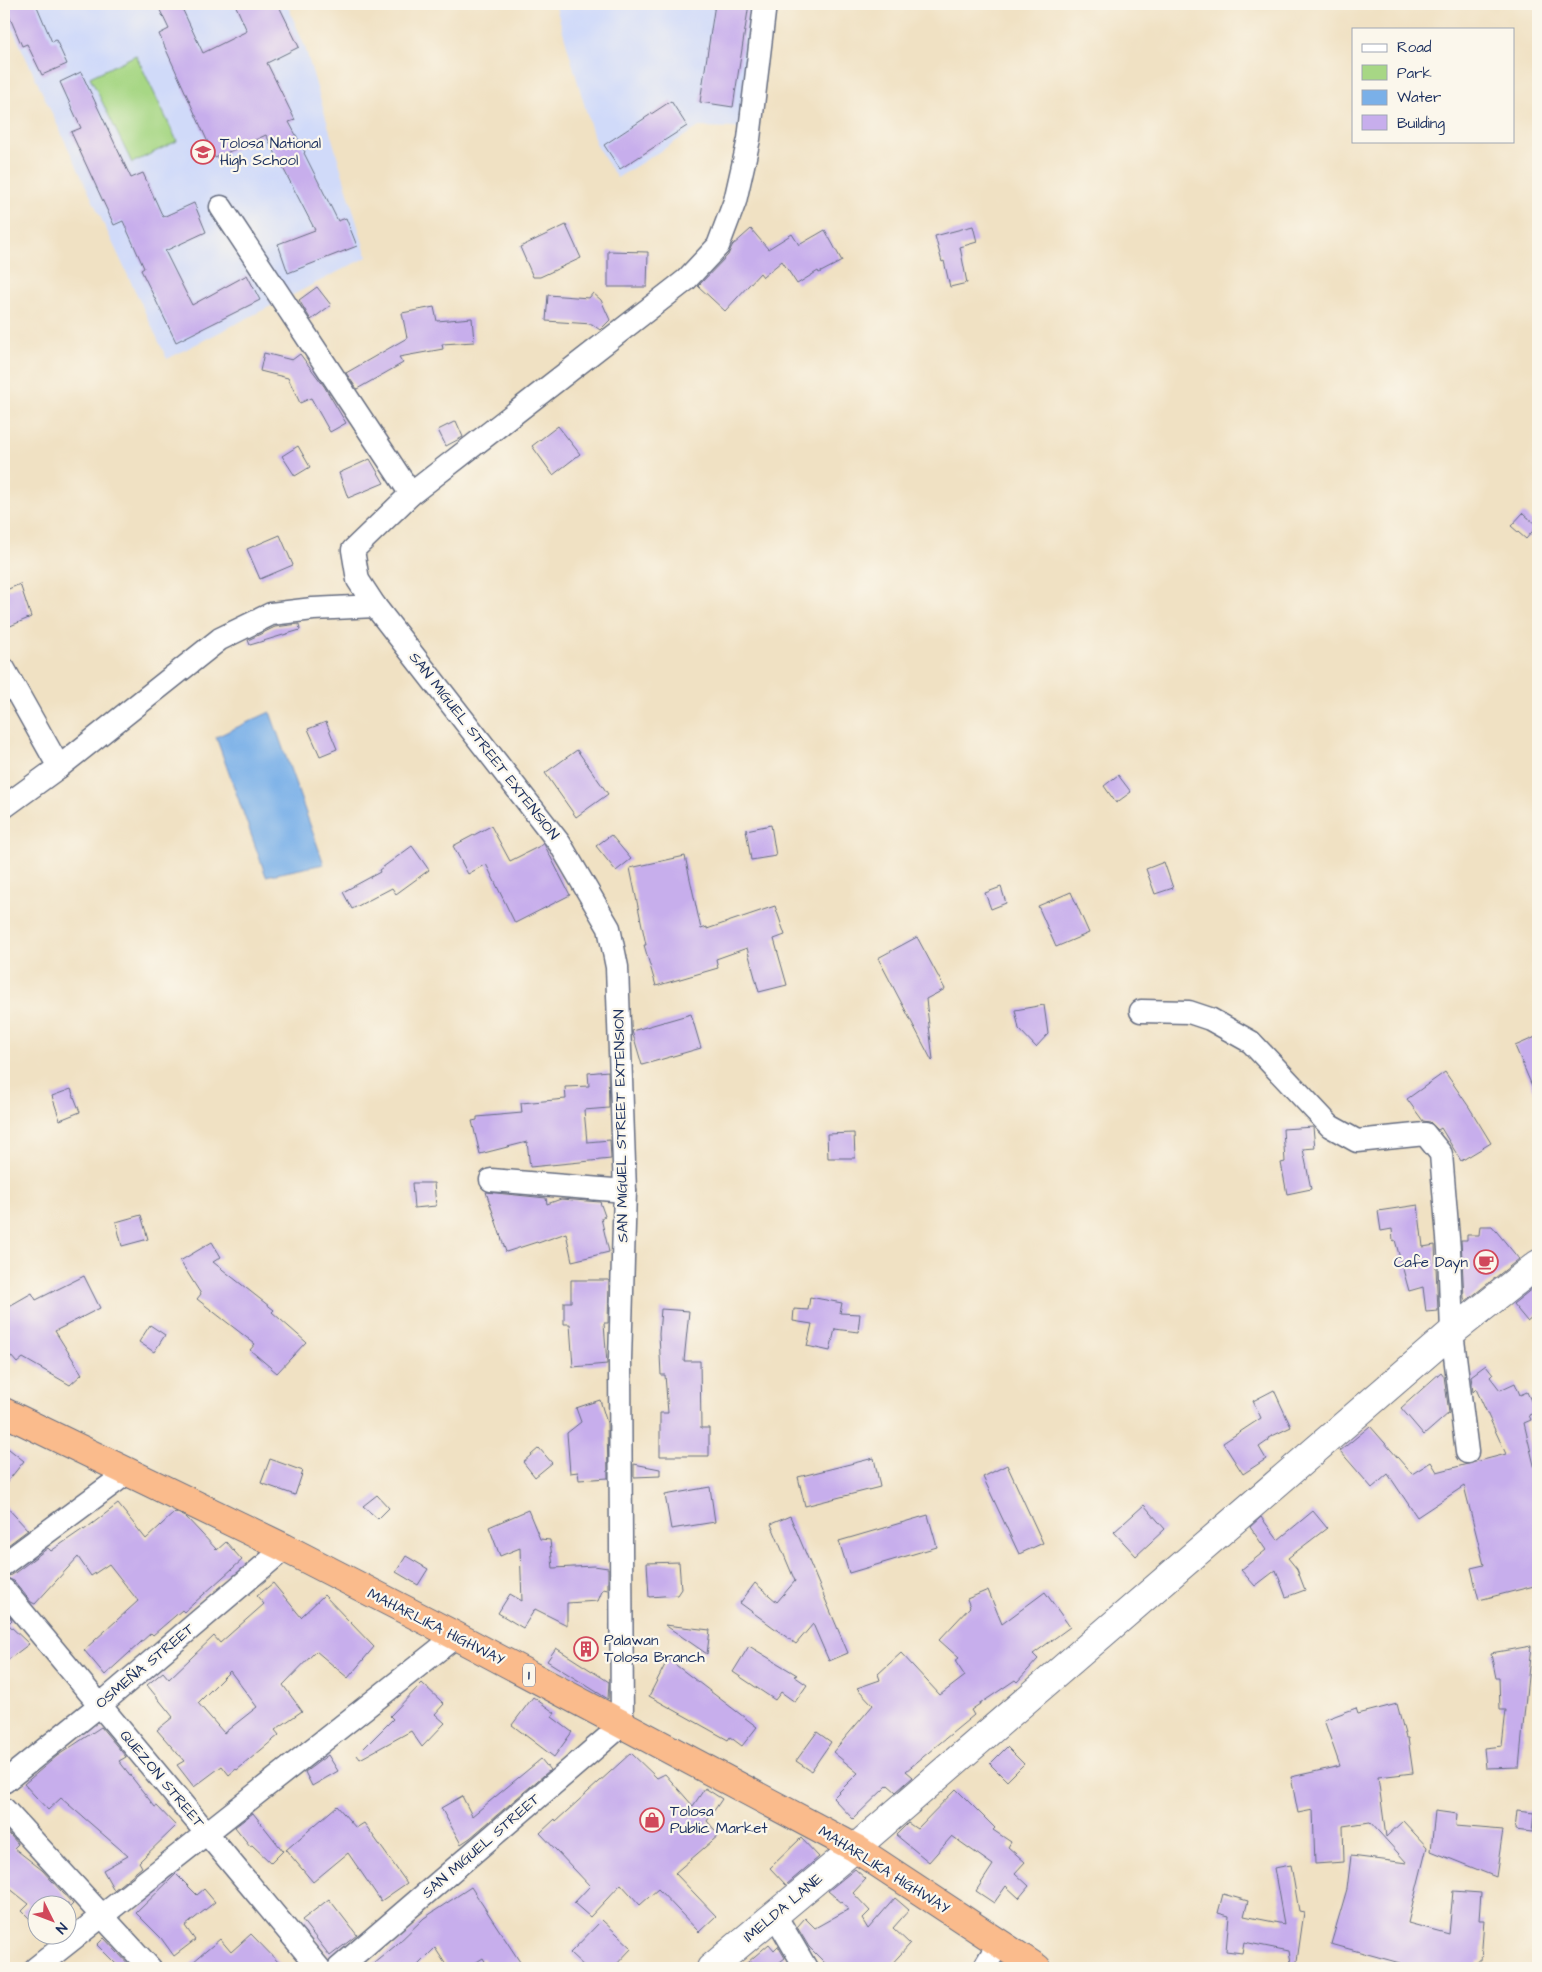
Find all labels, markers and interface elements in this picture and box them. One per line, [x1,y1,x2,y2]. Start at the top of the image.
legend [1352,28,1514,142]
text: Road [1397,37,1432,58]
text: Park [1397,63,1432,84]
text: Water [1397,87,1441,108]
text: Building [1397,113,1445,135]
place label: Tolosa National High School [220,133,321,172]
school or university icon: Tolosa National High School [190,139,216,165]
street label: SAN MIGUEL STREET EXTENSION [404,648,564,844]
street label: SAN MIGUEL STREET EXTENSION [608,1009,634,1243]
cafe icon: Cafe Dayn [1473,1249,1499,1275]
place label: Cafe Dayn [1394,1252,1468,1274]
street label: MAHARLIKA HIGHWAY [364,1583,508,1671]
street label: OSMEÑA STREET [91,1618,199,1714]
place label: Palawan Tolosa Branch [604,1630,705,1668]
building icon: Palawan Tolosa Branch [573,1636,599,1662]
road number: 1 [523,1664,535,1686]
street label: QUEZON STREET [115,1726,210,1833]
street label: SAN MIGUEL STREET [417,1788,545,1903]
place label: Tolosa Public Market [670,1801,767,1839]
shop icon: Tolosa Public Market [639,1807,665,1833]
street label: MAHARLIKA HIGHWAY [814,1821,954,1919]
street label: IMELDA LANE [739,1869,827,1947]
north arrow [28,1894,78,1944]
text: N [50,1918,71,1938]

